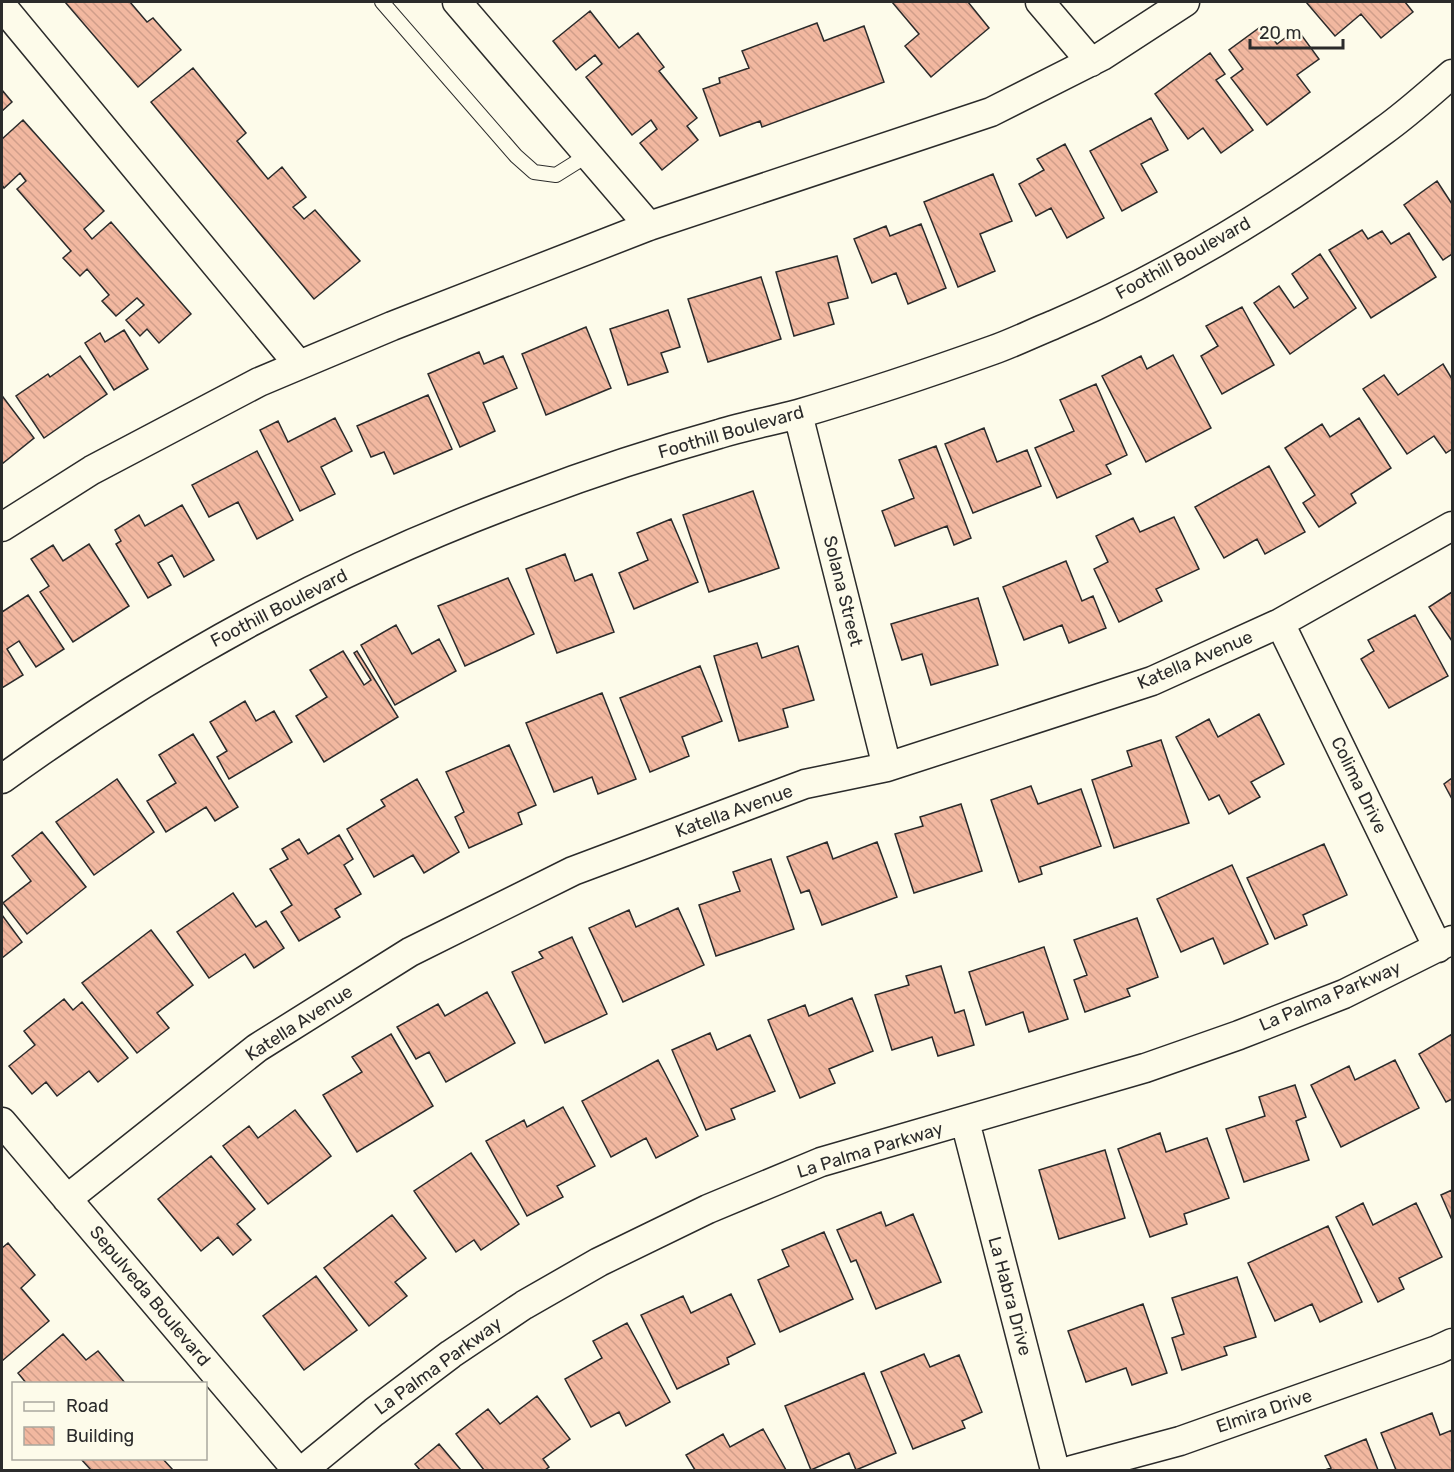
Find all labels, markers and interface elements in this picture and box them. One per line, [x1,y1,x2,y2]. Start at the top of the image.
scale bar [1250,12,1343,50]
text: 20 m [1259,22,1301,44]
street label: Foothill Boulevard [1112,212,1254,304]
street label: Foothill Boulevard [656,401,806,463]
street label: Solana Street [819,533,867,649]
street label: Foothill Boulevard [207,564,351,652]
street label: Katella Avenue [1134,626,1256,694]
street label: Colima Drive [1326,733,1392,837]
street label: Katella Avenue [672,780,796,842]
street label: La Palma Parkway [1256,956,1404,1036]
street label: Katella Avenue [241,980,357,1066]
street label: La Palma Parkway [794,1117,946,1183]
street label: Sepulveda Boulevard [85,1221,215,1371]
street label: La Habra Drive [984,1234,1036,1358]
street label: La Palma Parkway [370,1312,506,1420]
legend [12,1382,207,1460]
street label: Elmira Drive [1213,1384,1315,1438]
text: Road [66,1395,109,1417]
text: Building [66,1425,134,1447]

